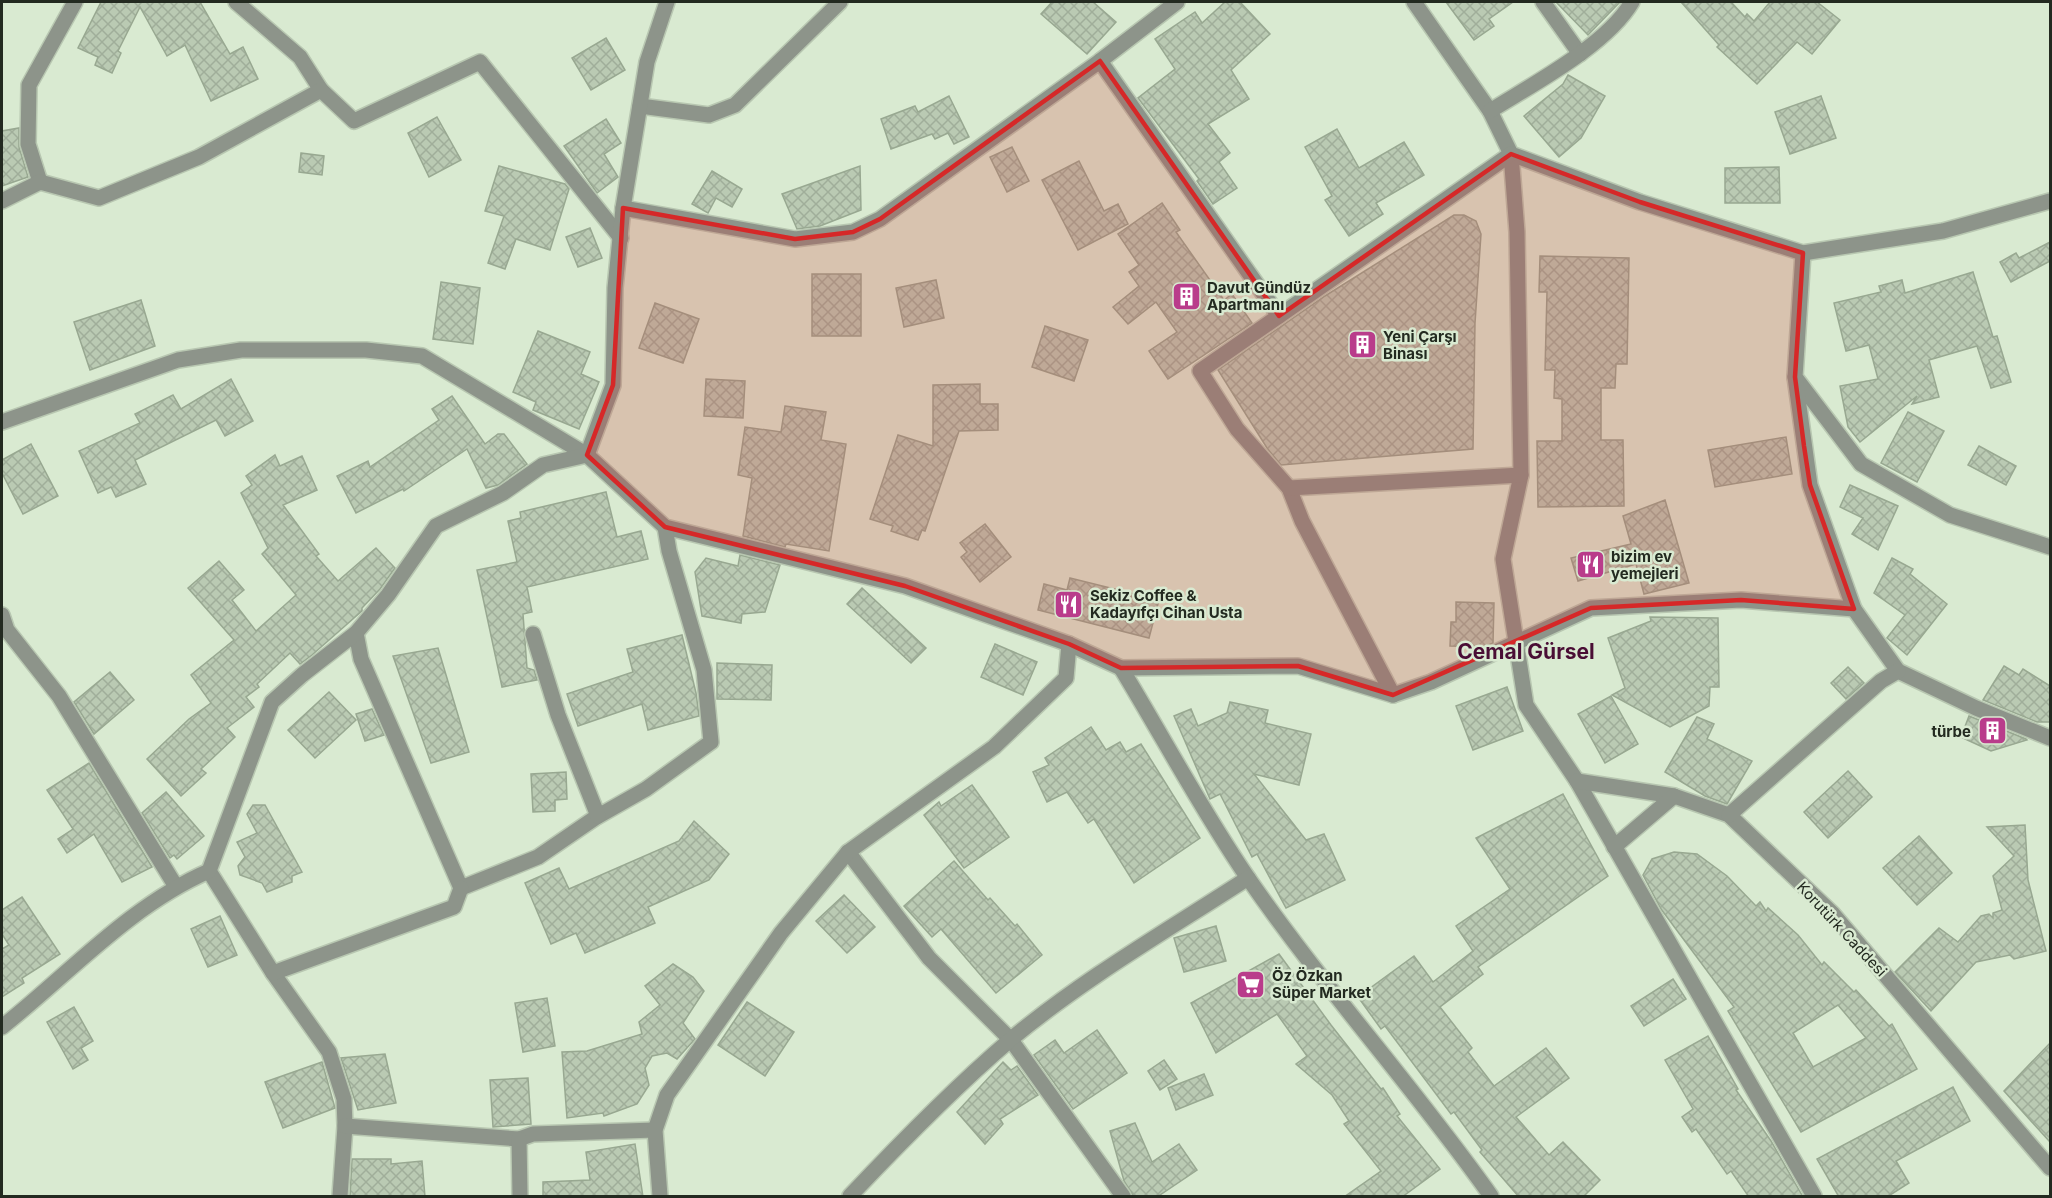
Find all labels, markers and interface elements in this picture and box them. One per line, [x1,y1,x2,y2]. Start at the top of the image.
place label: Davut Gündüz Apartmanı [1207,278,1311,314]
building icon: Davut Gündüz Apartmanı [1170,280,1202,312]
place label: Yeni Çarşı Binası [1383,327,1457,363]
building icon: Yeni Çarşı Binası [1346,329,1378,361]
place label: bizim ev yemejleri [1611,547,1679,583]
restaurant icon: bizim ev yemejleri [1574,549,1606,581]
place label: Sekiz Coffee & Kadayıfçı Cihan Usta [1090,586,1242,622]
restaurant icon: Sekiz Coffee & Kadayıfçı Cihan Usta [1053,588,1085,620]
district label: Cemal Gürsel [1457,639,1595,664]
building icon: türbe [1976,715,2008,747]
place label: türbe [1931,722,1971,741]
street label: Korutürk Caddesi [1793,877,1891,981]
place label: Öz Özkan Süper Market [1272,966,1372,1002]
supermarket icon: Öz Özkan Süper Market [1235,968,1267,1000]

